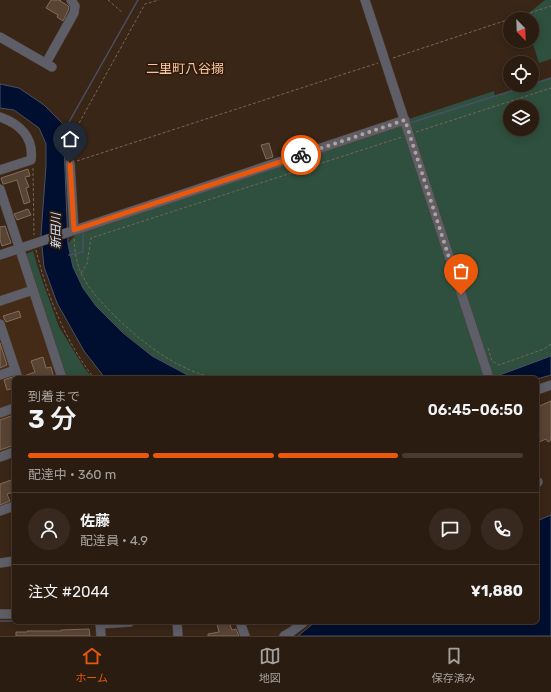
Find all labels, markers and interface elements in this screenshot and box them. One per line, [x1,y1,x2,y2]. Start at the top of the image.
north arrow [503,12,539,48]
map controls [503,12,539,136]
button: locate [503,56,539,92]
district label: 二里町八谷搦 [146,61,224,76]
button: layers [503,100,539,136]
pin [53,122,87,163]
icon: home [59,128,81,150]
courier [281,135,321,175]
icon: bike [290,144,312,166]
water label: 新田川 [49,211,63,249]
pin [444,254,478,295]
icon: bag [450,260,472,282]
text: 到着まで [28,389,80,404]
text: 06:45–06:50 [428,401,523,419]
text: 3 分 [28,404,77,435]
text: 配達中 · 360 m [28,467,116,482]
button: person [28,508,70,550]
button: chat [429,508,471,550]
button: phone [481,508,523,550]
text: 佐藤 [80,512,110,530]
text: 配達員 · 4.9 [80,533,148,548]
text: ¥1,880 [471,582,523,600]
text: 注文 #2044 [28,583,109,601]
tab: ホーム [75,645,108,685]
tab: 地図 [259,645,281,685]
tab: 保存済み [432,645,476,685]

